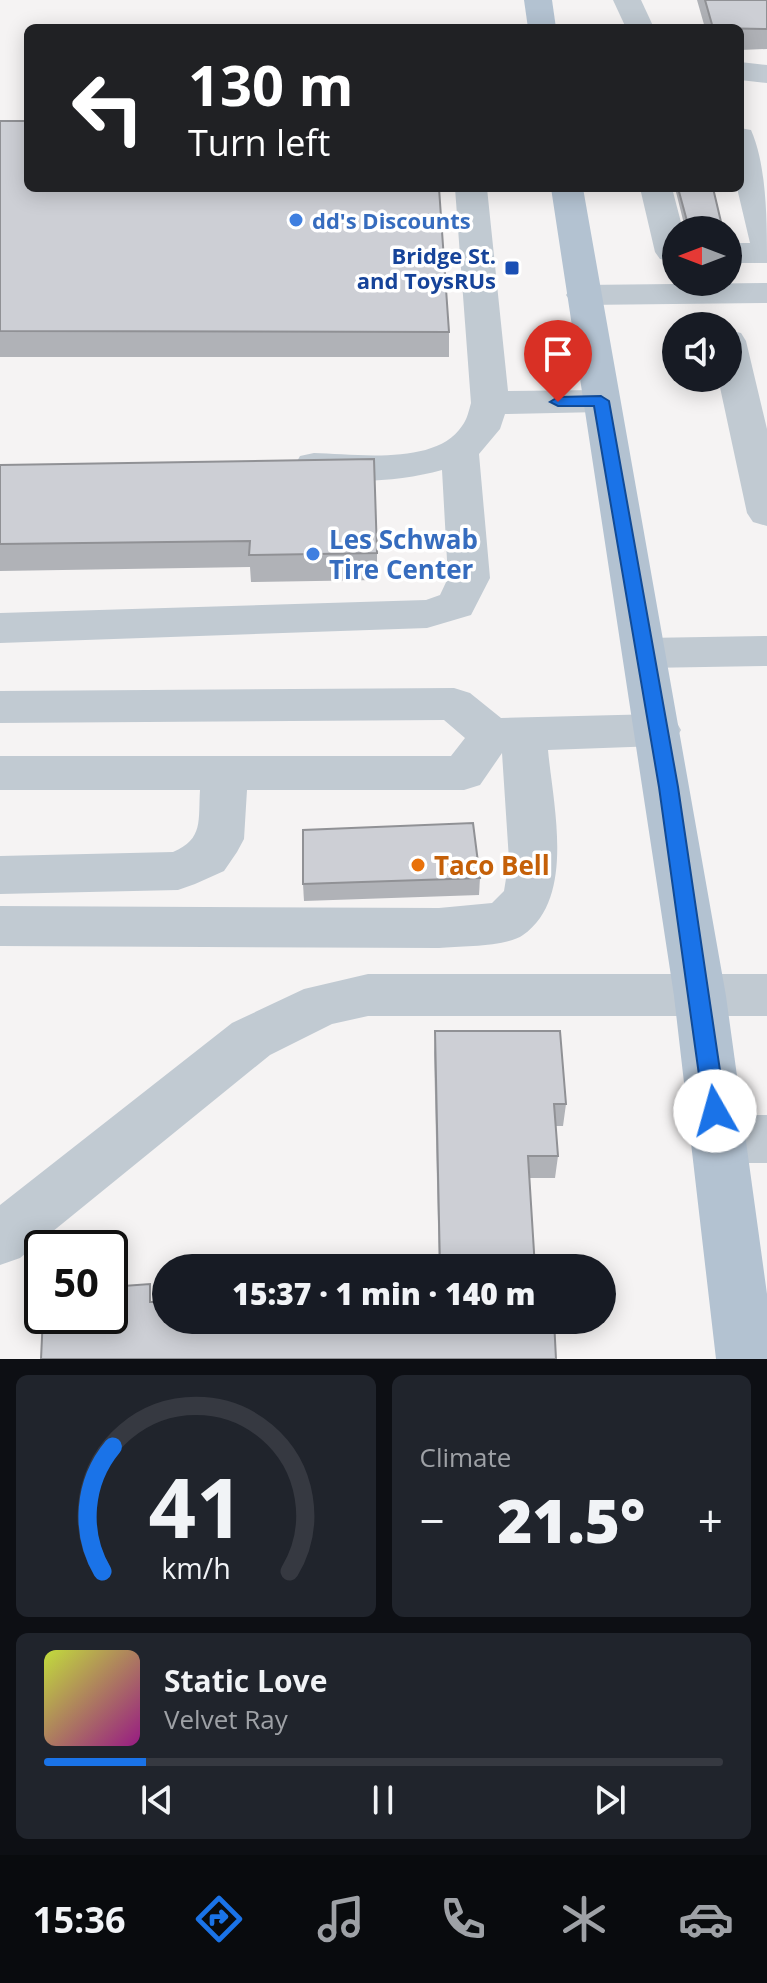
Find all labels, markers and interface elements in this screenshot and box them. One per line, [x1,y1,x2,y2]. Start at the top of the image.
text: 130 m [188,46,354,122]
icon: left [56,56,160,160]
text: Turn left [188,118,330,167]
place label: dd's Discounts [312,205,471,235]
marker: dd's Discounts [287,211,305,229]
north arrow [662,216,742,296]
map controls [662,216,742,392]
place label: Bridge St. and ToysRUs [357,240,496,295]
marker: Bridge St. and ToysRUs [503,259,521,277]
button: sound [662,312,742,392]
pin [524,320,592,402]
icon: arrive [536,332,580,376]
place label: Les Schwab Tire Center [329,521,478,587]
marker: Les Schwab Tire Center [304,545,322,563]
place label: Taco Bell [434,847,550,883]
marker: Taco Bell [409,856,427,874]
position arrow [673,1069,757,1153]
speed limit sign: 50 [24,1230,128,1334]
text: 15:37 · 1 min · 140 m [232,1273,536,1314]
text: Climate [420,1439,511,1475]
text: 41 [148,1449,243,1562]
text: 21.5° [497,1479,645,1561]
text: − [420,1490,445,1550]
text: + [698,1490,723,1550]
text: km/h [161,1548,230,1587]
text: Static Love [164,1660,327,1701]
text: Velvet Ray [164,1701,288,1737]
icon: previous [135,1778,179,1822]
icon: pause [361,1778,405,1822]
icon: next [588,1778,632,1822]
icon: directions [191,1891,247,1947]
icon: music [313,1891,369,1947]
icon: phone [435,1891,491,1947]
icon: climate [556,1891,612,1947]
icon: car [678,1891,734,1947]
text: 15:36 [33,1895,125,1944]

